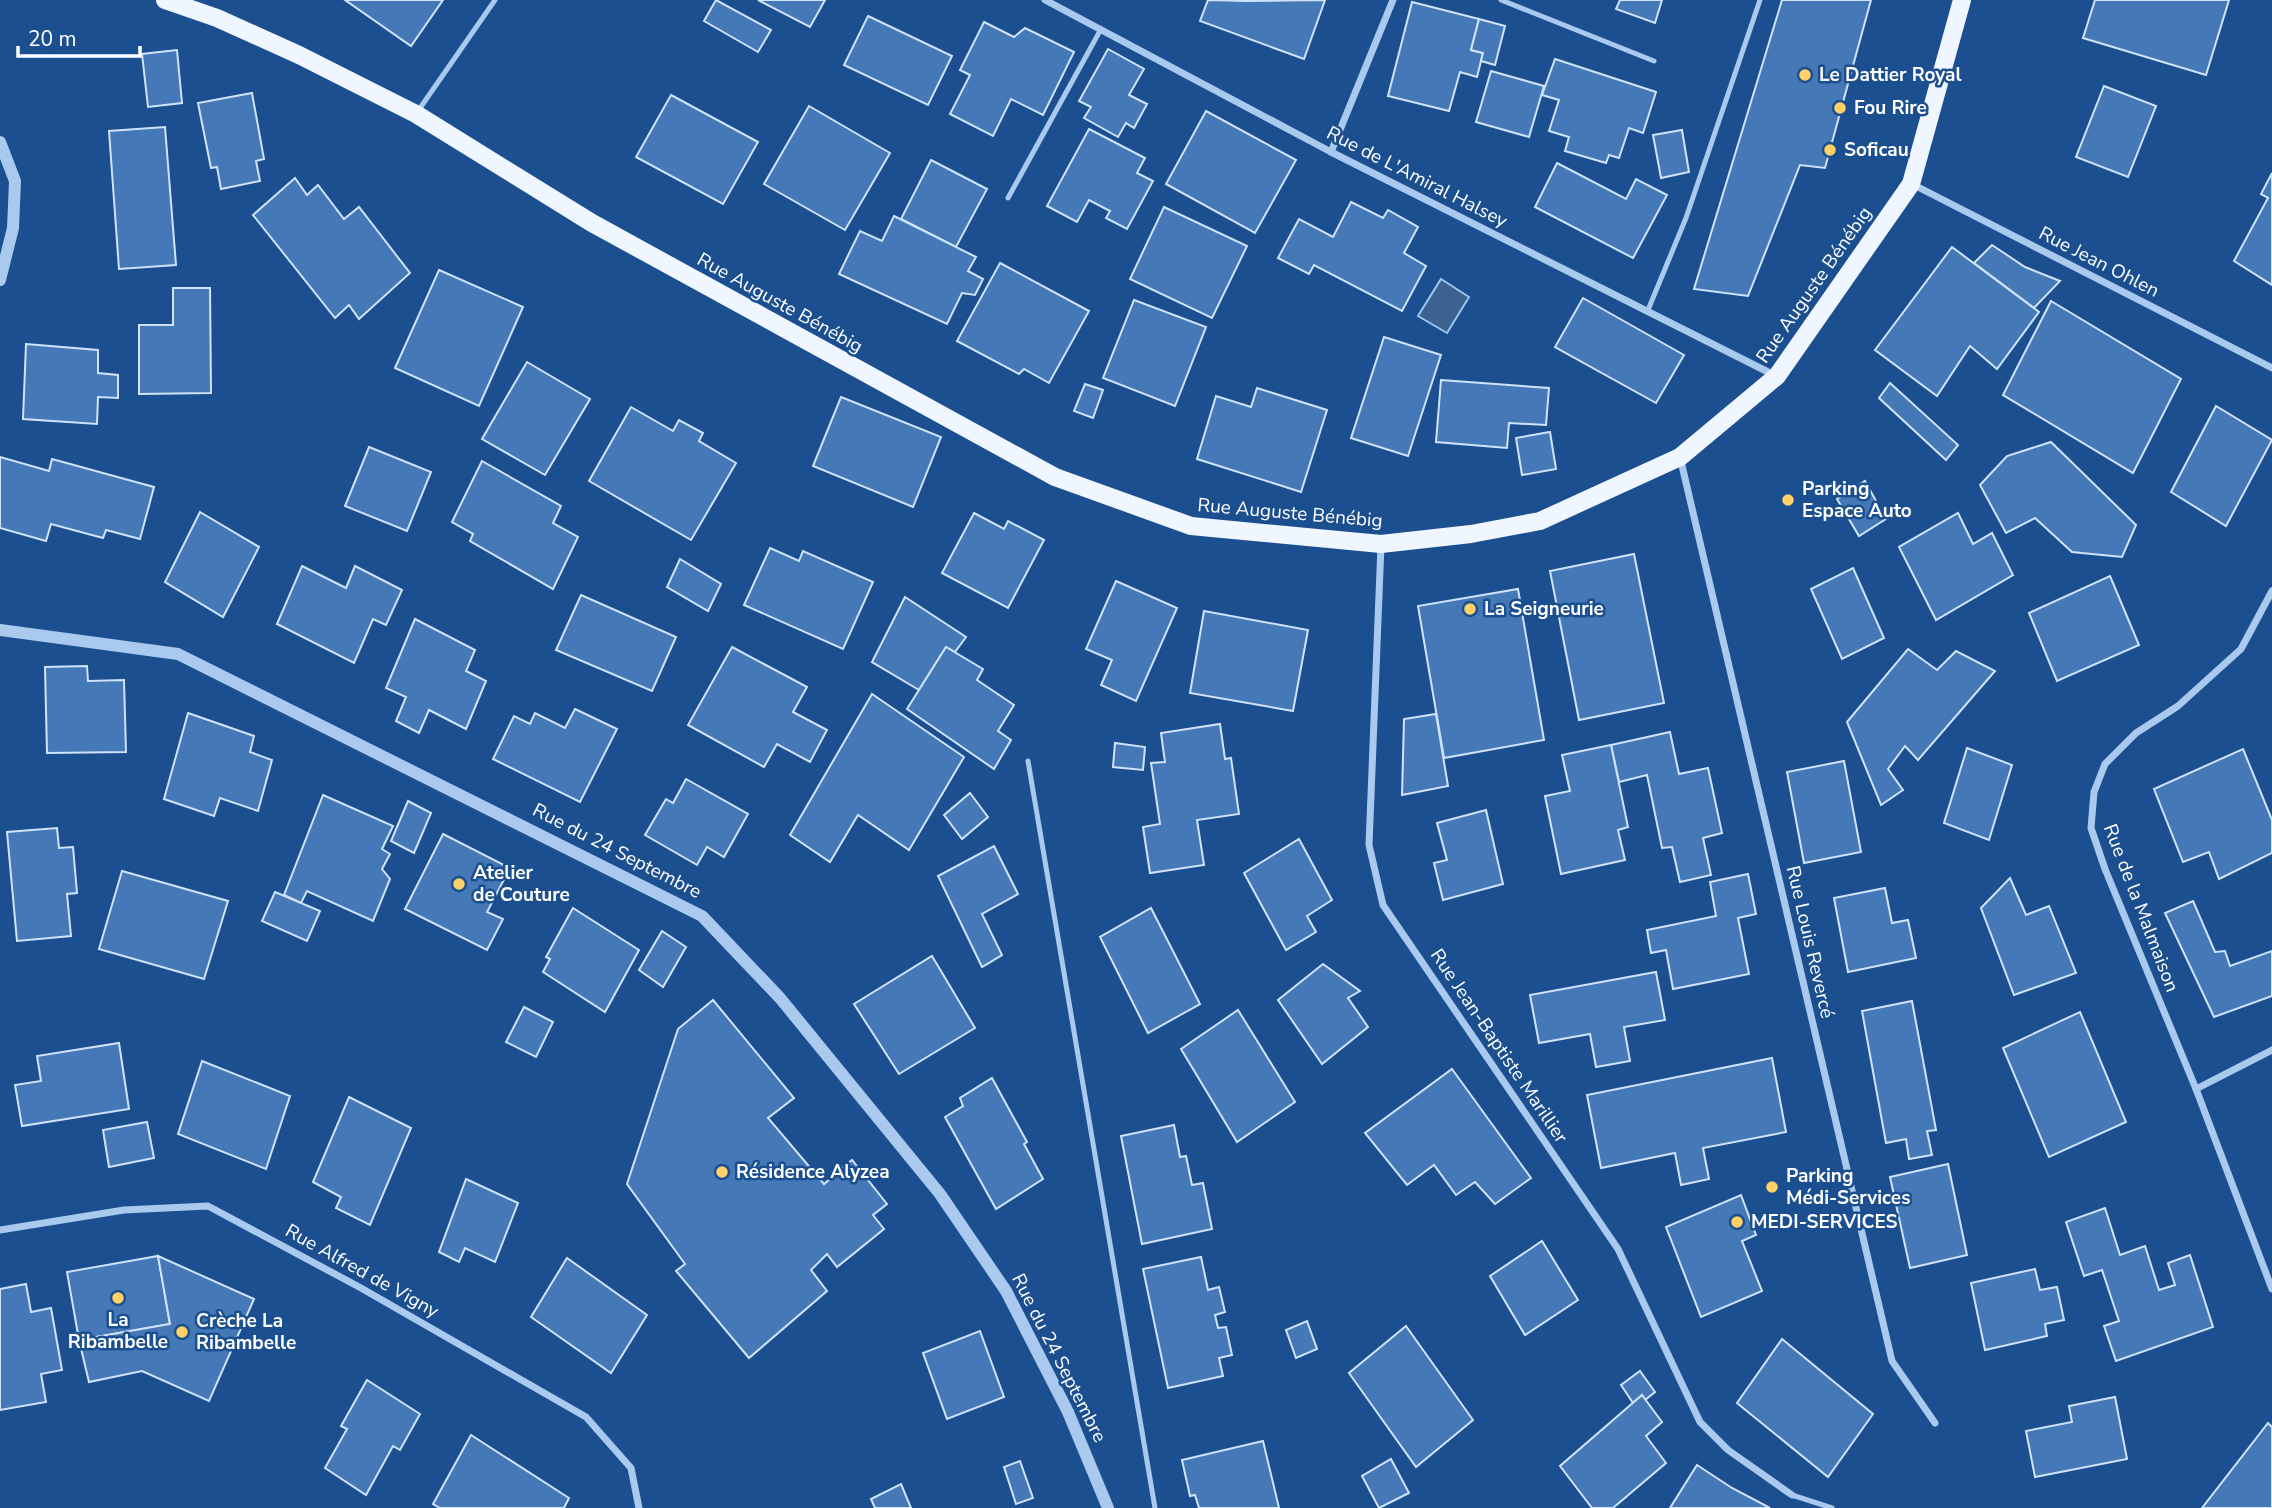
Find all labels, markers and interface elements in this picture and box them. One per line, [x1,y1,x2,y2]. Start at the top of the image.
scale bar [18,14,140,58]
text: 20 m [28,25,77,53]
place label: Le Dattier Royal [1819,62,1961,88]
marker: Le Dattier Royal [1797,67,1813,83]
place label: Fou Rire [1854,95,1927,121]
marker: Fou Rire [1832,100,1848,116]
street label: Rue de L'Amiral Halsey [1322,120,1512,234]
place label: Soficau [1844,137,1909,163]
marker: Soficau [1822,142,1838,158]
street label: Rue Auguste Bénébig [1750,201,1878,369]
street label: Rue Jean Ohlen [2034,220,2164,304]
street label: Rue Auguste Bénébig [692,247,868,359]
place label: Parking Espace Auto [1802,476,1912,524]
street label: Rue Auguste Bénébig [1196,492,1384,534]
marker: Parking Espace Auto [1780,492,1796,508]
place label: La Seigneurie [1484,596,1604,622]
marker: La Seigneurie [1462,601,1478,617]
street label: Rue du 24 Septembre [528,797,706,905]
street label: Rue de la Malmaison [2097,820,2185,996]
place label: Atelier de Couture [473,860,570,908]
street label: Rue Louis Revercé [1780,863,1840,1021]
marker: Atelier de Couture [451,876,467,892]
street label: Rue Jean-Baptiste Marillier [1424,944,1574,1148]
place label: Résidence Alyzea [736,1159,890,1185]
place label: Parking Médi-Services [1786,1163,1910,1211]
marker: Résidence Alyzea [714,1164,730,1180]
marker: Parking Médi-Services [1764,1179,1780,1195]
place label: MEDI-SERVICES [1751,1209,1898,1235]
marker: MEDI-SERVICES [1729,1214,1745,1230]
street label: Rue Alfred de Vigny [281,1218,444,1324]
street label: Rue du 24 Septembre [1005,1269,1113,1447]
marker: La Ribambelle [110,1290,126,1306]
place label: La Ribambelle [68,1307,168,1355]
place label: Crèche La Ribambelle [196,1308,296,1356]
marker: Crèche La Ribambelle [174,1324,190,1340]

